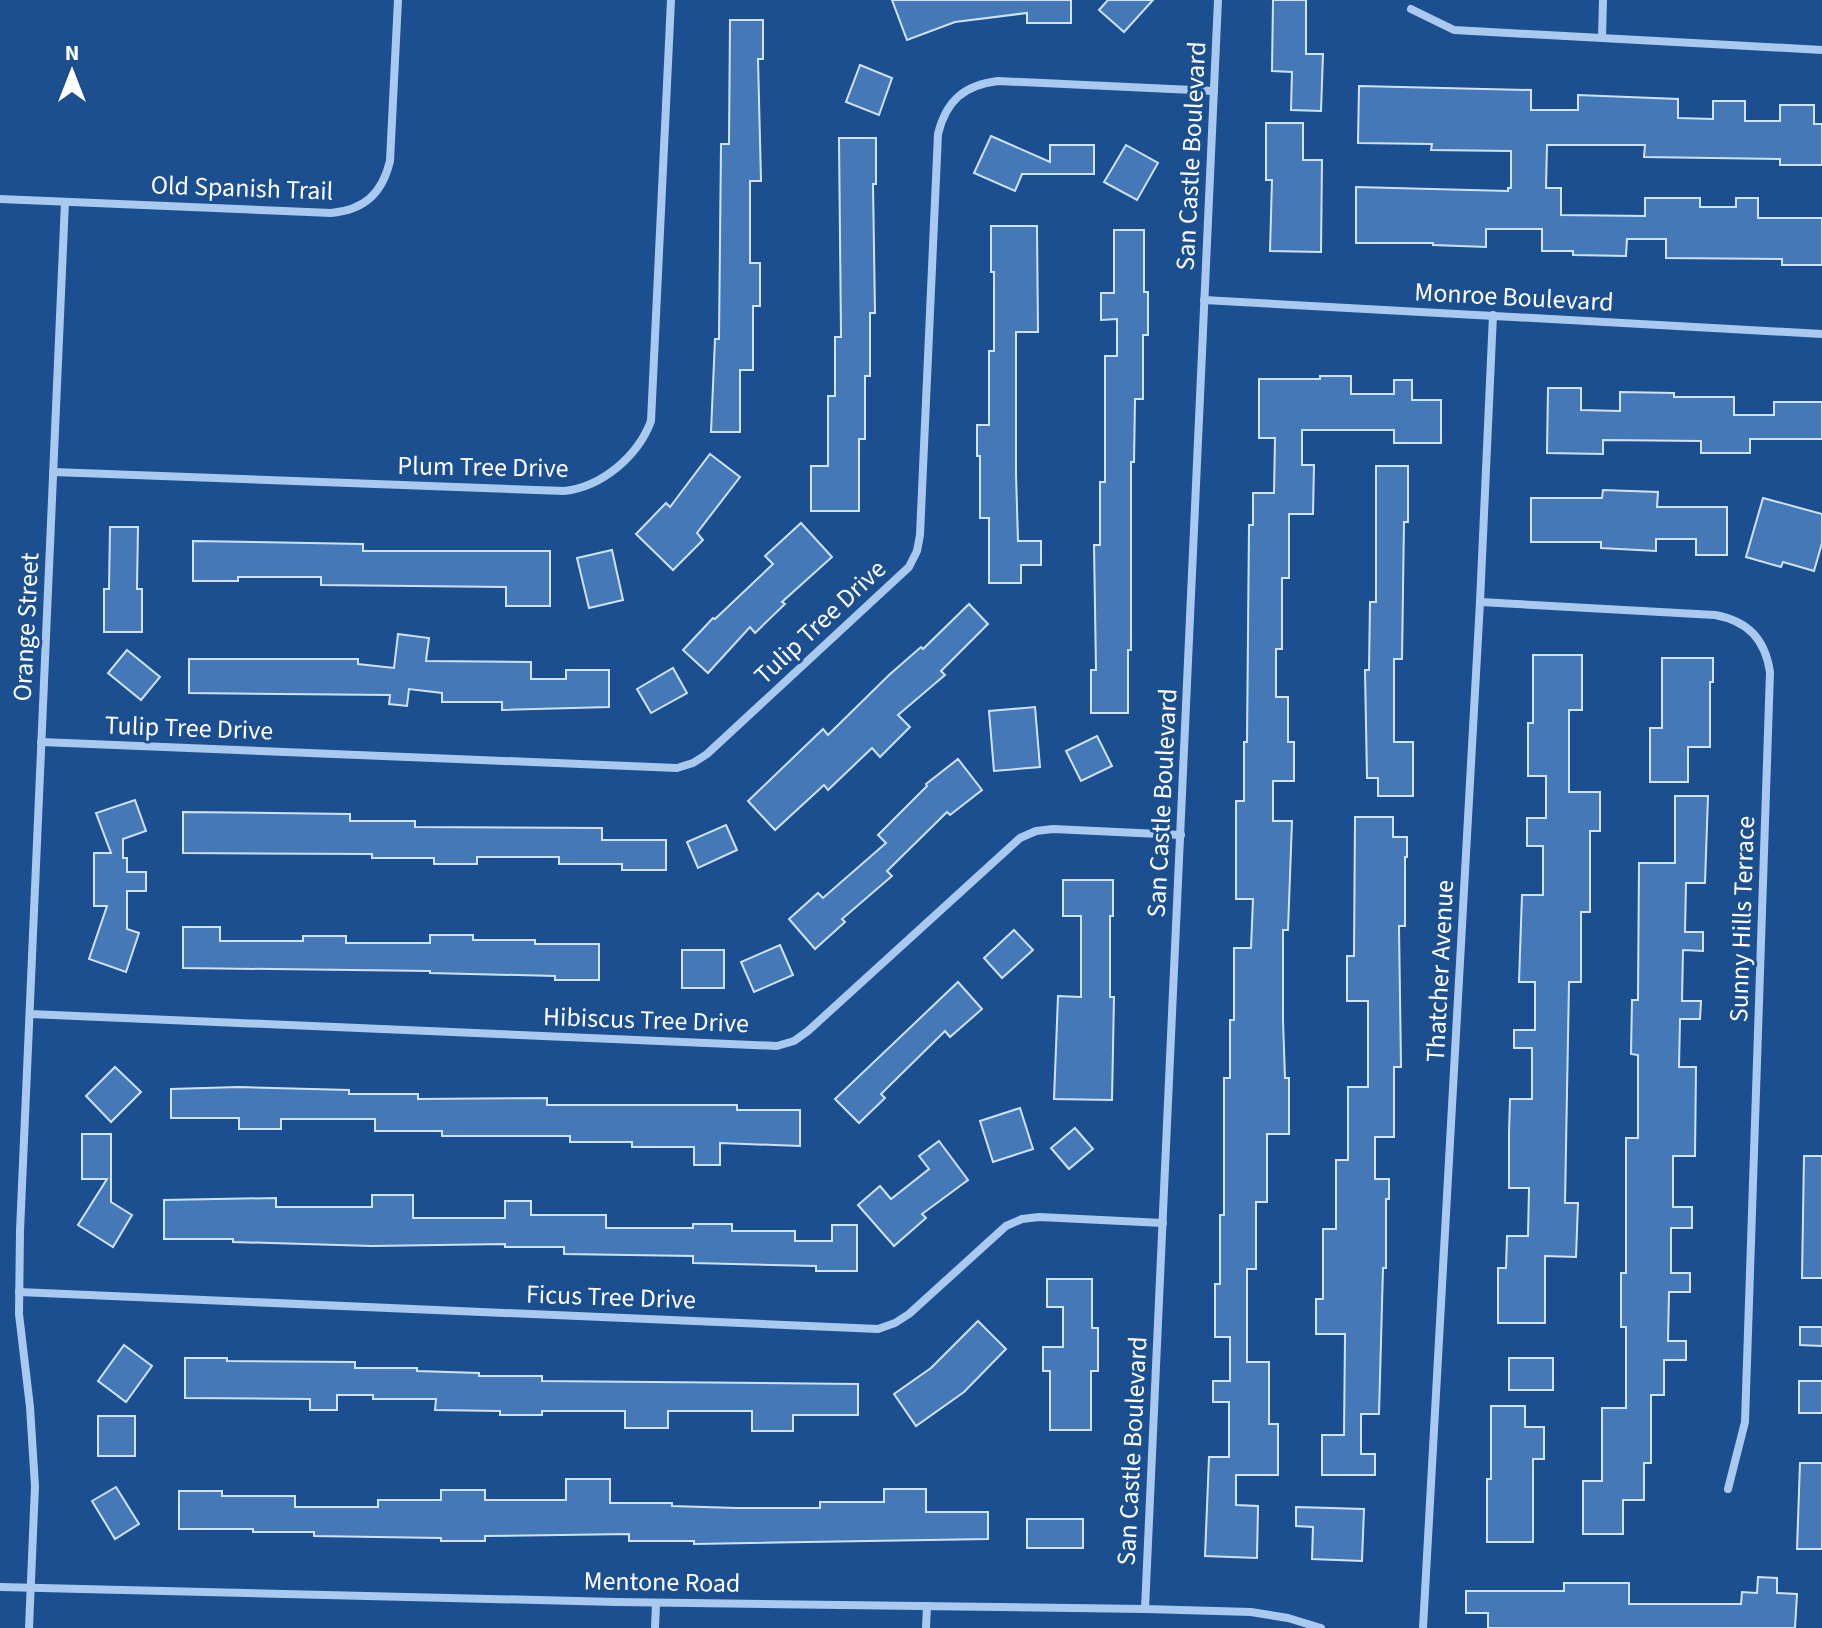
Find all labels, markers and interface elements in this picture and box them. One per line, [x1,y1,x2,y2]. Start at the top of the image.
north arrow [32,32,112,112]
text: N [65,37,79,69]
street label: San Castle Boulevard [1167,41,1215,271]
street label: Old Spanish Trail [150,166,334,210]
street label: Monroe Boulevard [1414,273,1614,321]
street label: Plum Tree Drive [397,447,569,487]
street label: Orange Street [4,551,48,702]
street label: Tulip Tree Drive [746,551,894,693]
street label: San Castle Boulevard [1138,688,1186,918]
street label: Tulip Tree Drive [104,707,274,749]
street label: Sunny Hills Terrace [1720,815,1764,1023]
street label: Thatcher Avenue [1417,879,1463,1063]
street label: Hibiscus Tree Drive [542,998,750,1042]
street label: Ficus Tree Drive [525,1276,697,1318]
street label: San Castle Boulevard [1108,1336,1156,1566]
street label: Mentone Road [583,1562,741,1602]

